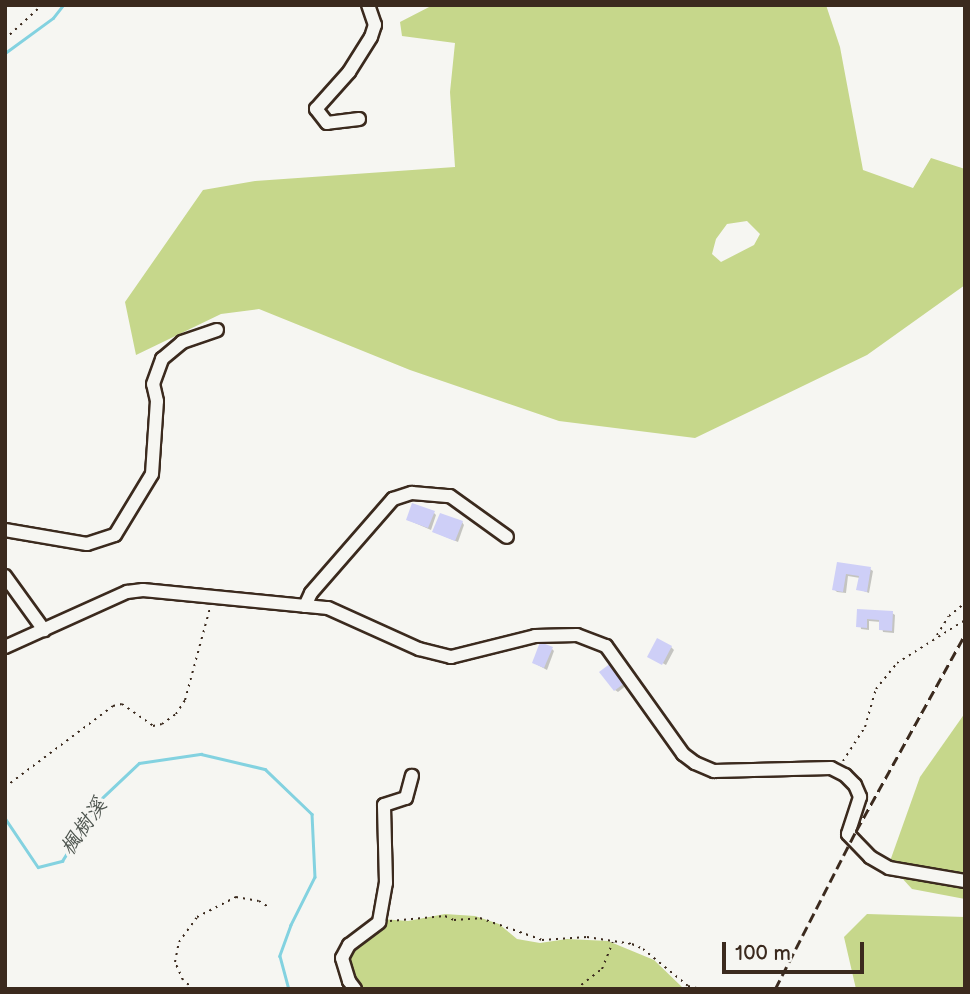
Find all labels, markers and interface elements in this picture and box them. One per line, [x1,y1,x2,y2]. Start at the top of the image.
water label: 楓樹溪 [56,794,112,860]
scale bar [725,928,867,972]
text: 100 m [735,941,791,966]

